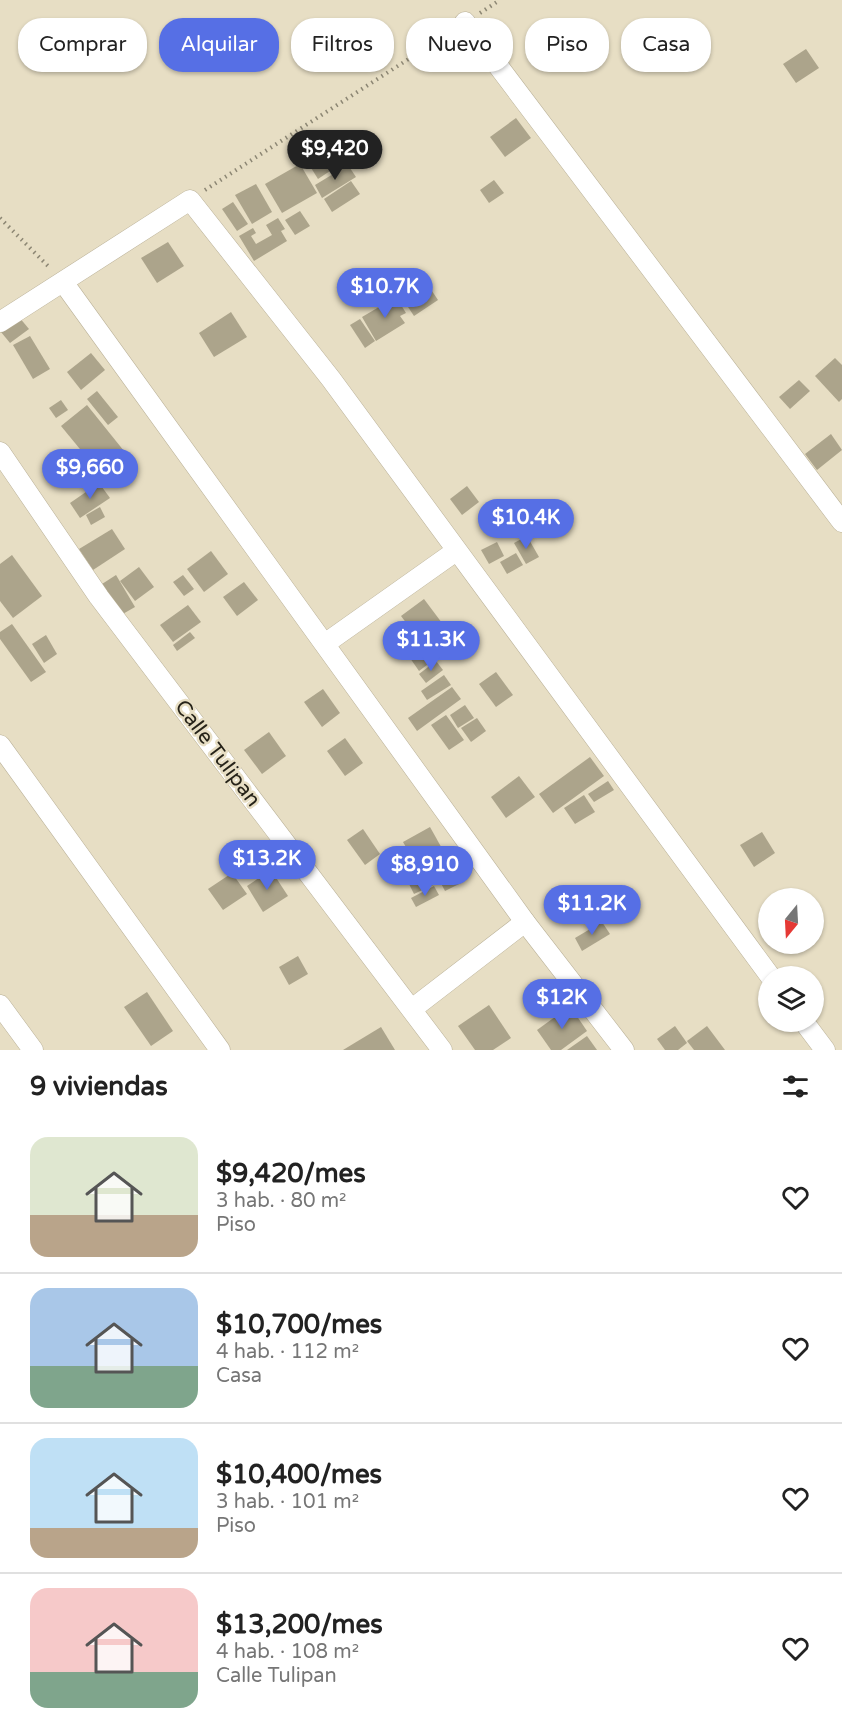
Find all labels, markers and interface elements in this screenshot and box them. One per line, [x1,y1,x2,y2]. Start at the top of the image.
chip: Comprar [18,18,147,72]
chip: Alquilar [159,18,279,72]
chip: Filtros [291,18,394,72]
chip: Nuevo [406,18,513,72]
chip: Piso [525,18,609,72]
chip: Casa [621,18,711,72]
pin: $9,420 [286,130,384,181]
text: $9,420 [301,137,369,161]
pin: $10.7K [336,268,434,319]
text: $10.7K [351,275,419,299]
pin: $9,660 [41,449,139,500]
text: $9,660 [56,456,124,480]
pin: $10.4K [477,499,575,550]
text: $10.4K [492,506,560,530]
pin: $11.3K [382,621,480,672]
text: $11.3K [397,628,465,652]
street label: Calle Tulipan [169,695,266,811]
pin: $13.2K [218,840,316,891]
pin: $8,910 [376,846,474,897]
text: $13.2K [233,847,301,871]
text: $8,910 [391,853,459,877]
pin: $11.2K [543,885,641,936]
north arrow [758,888,824,954]
map controls [758,888,824,1032]
text: $11.2K [558,892,626,916]
button: layers [758,966,824,1032]
pin: $12K [526,979,598,1030]
text: $12K [537,986,587,1010]
icon: filters [779,1070,812,1103]
text: 9 viviendas [30,1071,168,1102]
text: $9,420/mes [216,1158,366,1189]
icon: home [78,1161,150,1233]
icon: heart [779,1181,812,1214]
text: 3 hab. · 80 m² [216,1189,346,1213]
text: Piso [216,1213,256,1237]
text: $10,700/mes [216,1309,382,1340]
icon: home [78,1312,150,1384]
icon: heart [779,1332,812,1365]
text: 4 hab. · 112 m² [216,1340,359,1364]
text: Casa [216,1364,262,1388]
text: $10,400/mes [216,1459,382,1490]
icon: home [78,1462,150,1534]
icon: heart [779,1482,812,1515]
text: 3 hab. · 101 m² [216,1490,359,1514]
text: Piso [216,1514,256,1538]
text: $13,200/mes [216,1609,383,1640]
icon: home [78,1612,150,1684]
icon: heart [779,1632,812,1665]
text: 4 hab. · 108 m² [216,1640,359,1664]
text: Calle Tulipan [216,1664,337,1688]

